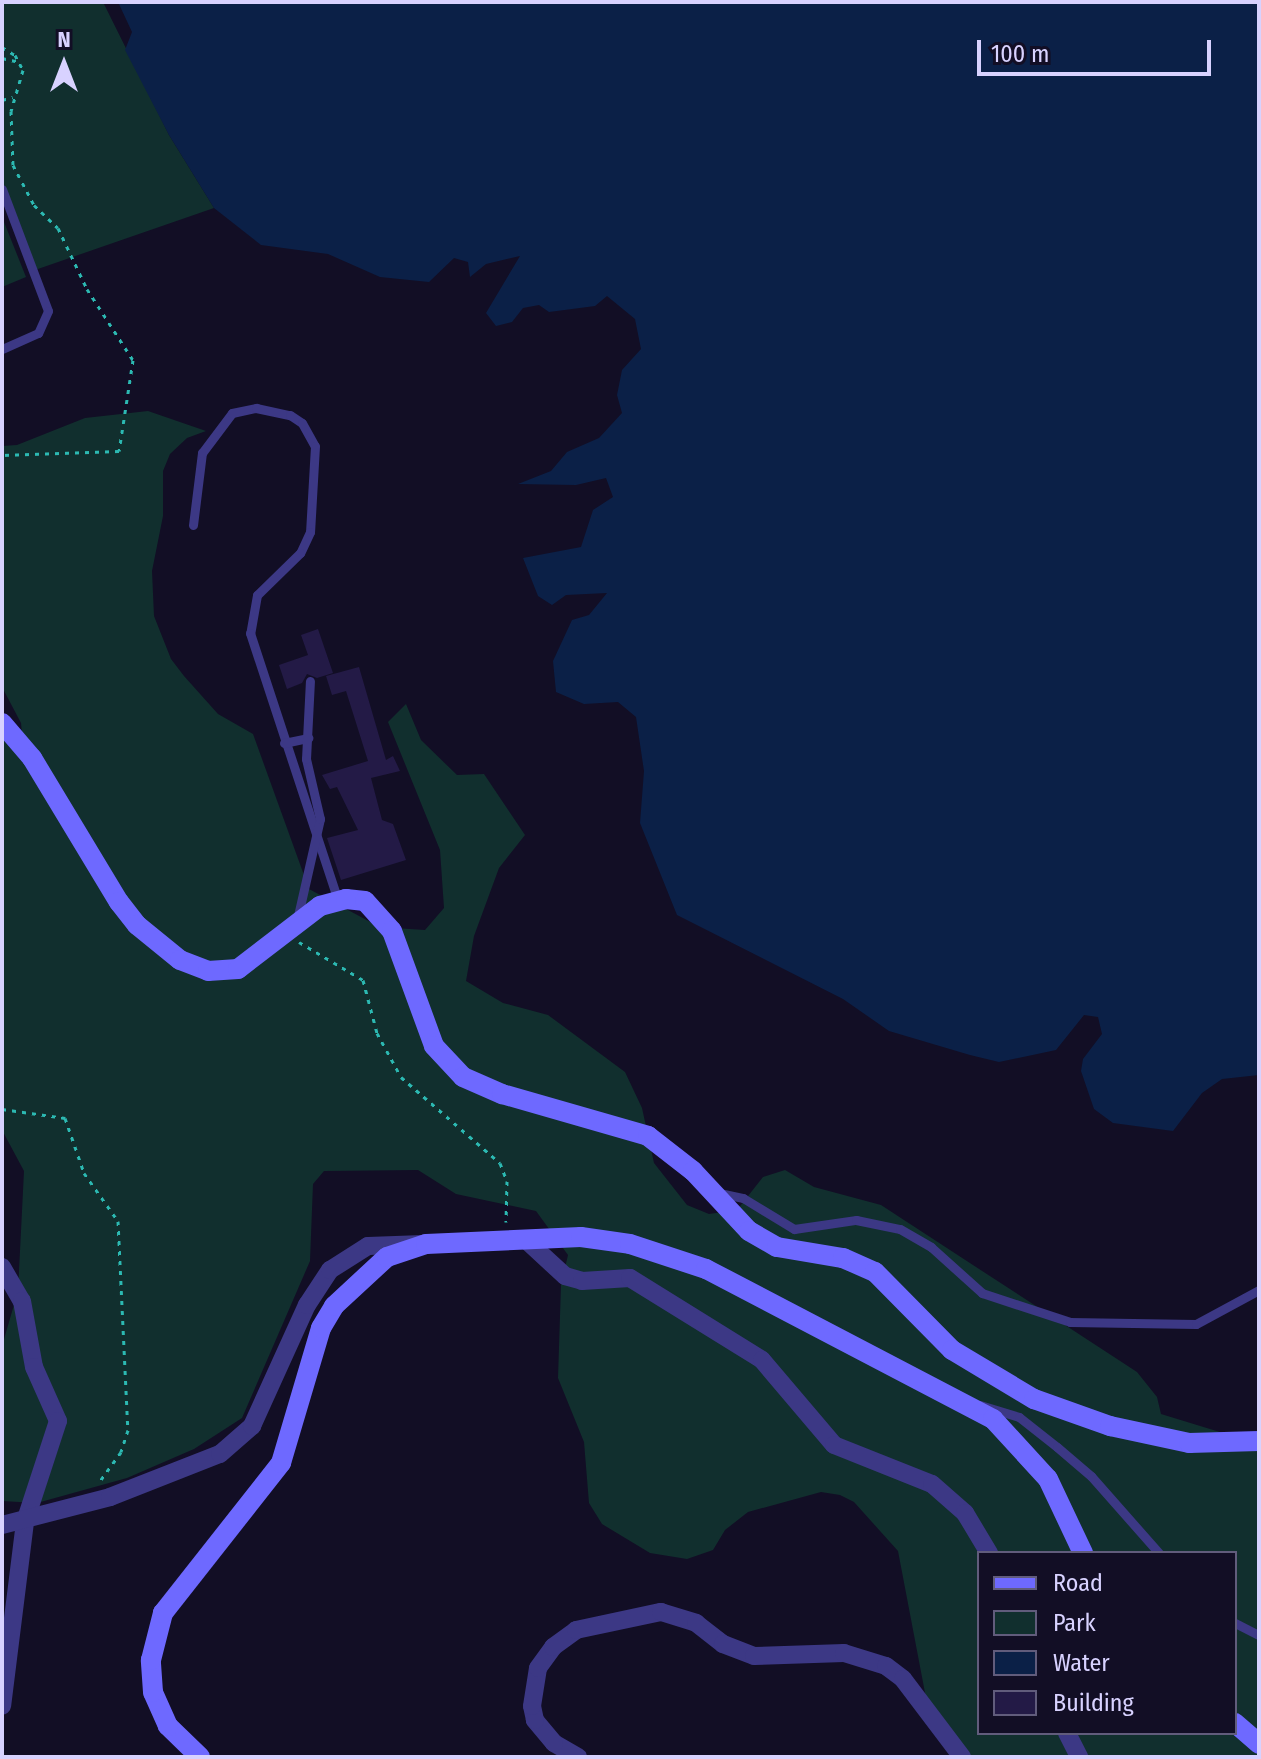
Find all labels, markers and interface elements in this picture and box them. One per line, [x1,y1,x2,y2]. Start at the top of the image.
north arrow [24,24,104,104]
scale bar [981,24,1215,74]
text: N [57,26,71,53]
text: 100 m [991,40,1049,68]
legend [977,1551,1237,1735]
text: Road [1053,1569,1103,1597]
text: Park [1053,1609,1096,1637]
text: Water [1053,1649,1110,1677]
text: Building [1053,1689,1134,1717]

